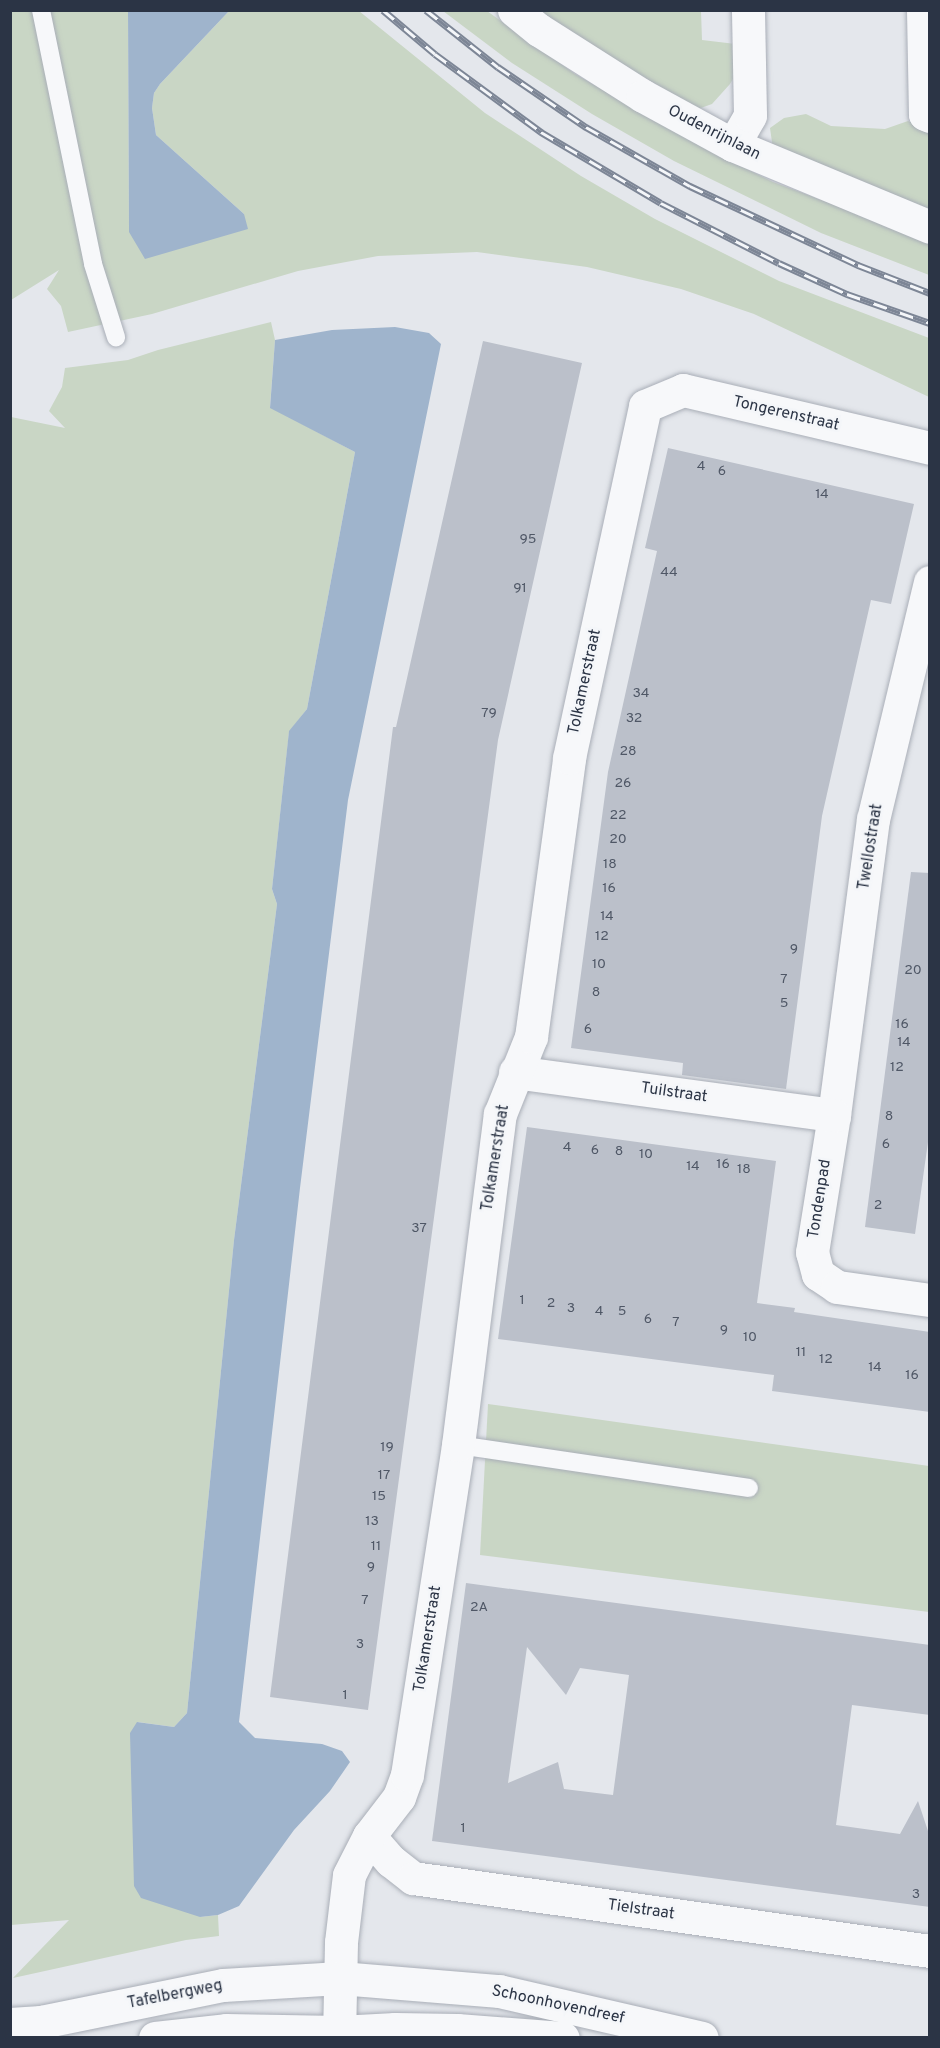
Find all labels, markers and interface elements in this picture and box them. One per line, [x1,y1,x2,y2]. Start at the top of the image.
street label: Oudenrijnlaan [664,101,764,165]
street label: Tongerenstraat [731,392,841,436]
house number: 4 [697,459,705,475]
house number: 6 [718,464,726,480]
house number: 14 [815,487,829,503]
house number: 95 [519,532,537,548]
house number: 44 [660,565,678,581]
house number: 91 [513,581,527,597]
street label: Tolkamerstraat [564,627,606,737]
house number: 34 [632,686,650,702]
house number: 79 [481,706,497,722]
house number: 32 [626,711,642,727]
house number: 28 [619,744,637,760]
house number: 26 [615,776,631,792]
street label: Twellostraat [855,802,887,892]
house number: 22 [609,808,627,824]
house number: 20 [609,832,627,848]
house number: 18 [603,857,617,873]
house number: 16 [602,881,616,897]
house number: 14 [600,909,614,925]
house number: 12 [595,929,609,945]
house number: 9 [790,942,798,958]
house number: 10 [592,957,606,973]
house number: 20 [904,963,922,979]
house number: 7 [780,972,788,988]
house number: 8 [592,985,600,1001]
house number: 5 [780,996,788,1012]
house number: 16 [895,1017,909,1033]
house number: 6 [584,1022,592,1038]
house number: 14 [897,1035,911,1051]
house number: 12 [890,1060,904,1076]
street label: Tuilstraat [639,1079,709,1107]
street label: Tolkamerstraat [478,1103,514,1213]
house number: 8 [885,1109,893,1125]
house number: 6 [882,1137,890,1153]
house number: 4 [563,1140,571,1156]
house number: 6 [591,1143,599,1159]
house number: 8 [615,1144,623,1160]
house number: 10 [639,1147,653,1163]
house number: 16 [716,1157,730,1173]
street label: Tondenpad [804,1158,836,1240]
house number: 14 [686,1159,700,1175]
house number: 18 [737,1162,751,1178]
house number: 2 [874,1198,882,1214]
house number: 37 [411,1221,427,1237]
house number: 1 [519,1293,525,1309]
house number: 2 [547,1296,555,1312]
house number: 3 [567,1301,575,1317]
house number: 4 [595,1304,603,1320]
house number: 5 [618,1304,626,1320]
house number: 6 [644,1312,652,1328]
house number: 7 [672,1315,680,1331]
house number: 9 [720,1323,728,1339]
house number: 10 [743,1330,757,1346]
house number: 11 [796,1345,806,1361]
house number: 12 [819,1352,833,1368]
house number: 14 [868,1360,882,1376]
house number: 16 [905,1368,919,1384]
house number: 19 [380,1440,394,1456]
house number: 17 [378,1468,390,1484]
house number: 15 [372,1489,386,1505]
house number: 13 [365,1514,379,1530]
house number: 11 [371,1539,381,1555]
house number: 9 [367,1560,375,1576]
street label: Tolkamerstraat [410,1584,446,1694]
house number: 7 [361,1593,369,1609]
house number: 2A [470,1600,488,1616]
house number: 3 [356,1637,364,1653]
house number: 1 [342,1688,348,1704]
house number: 1 [460,1821,466,1837]
house number: 3 [912,1887,920,1903]
street label: Tielstraat [606,1896,676,1924]
street label: Tafelbergweg [126,1976,224,2014]
street label: Schoonhovendreef [490,1982,626,2028]

